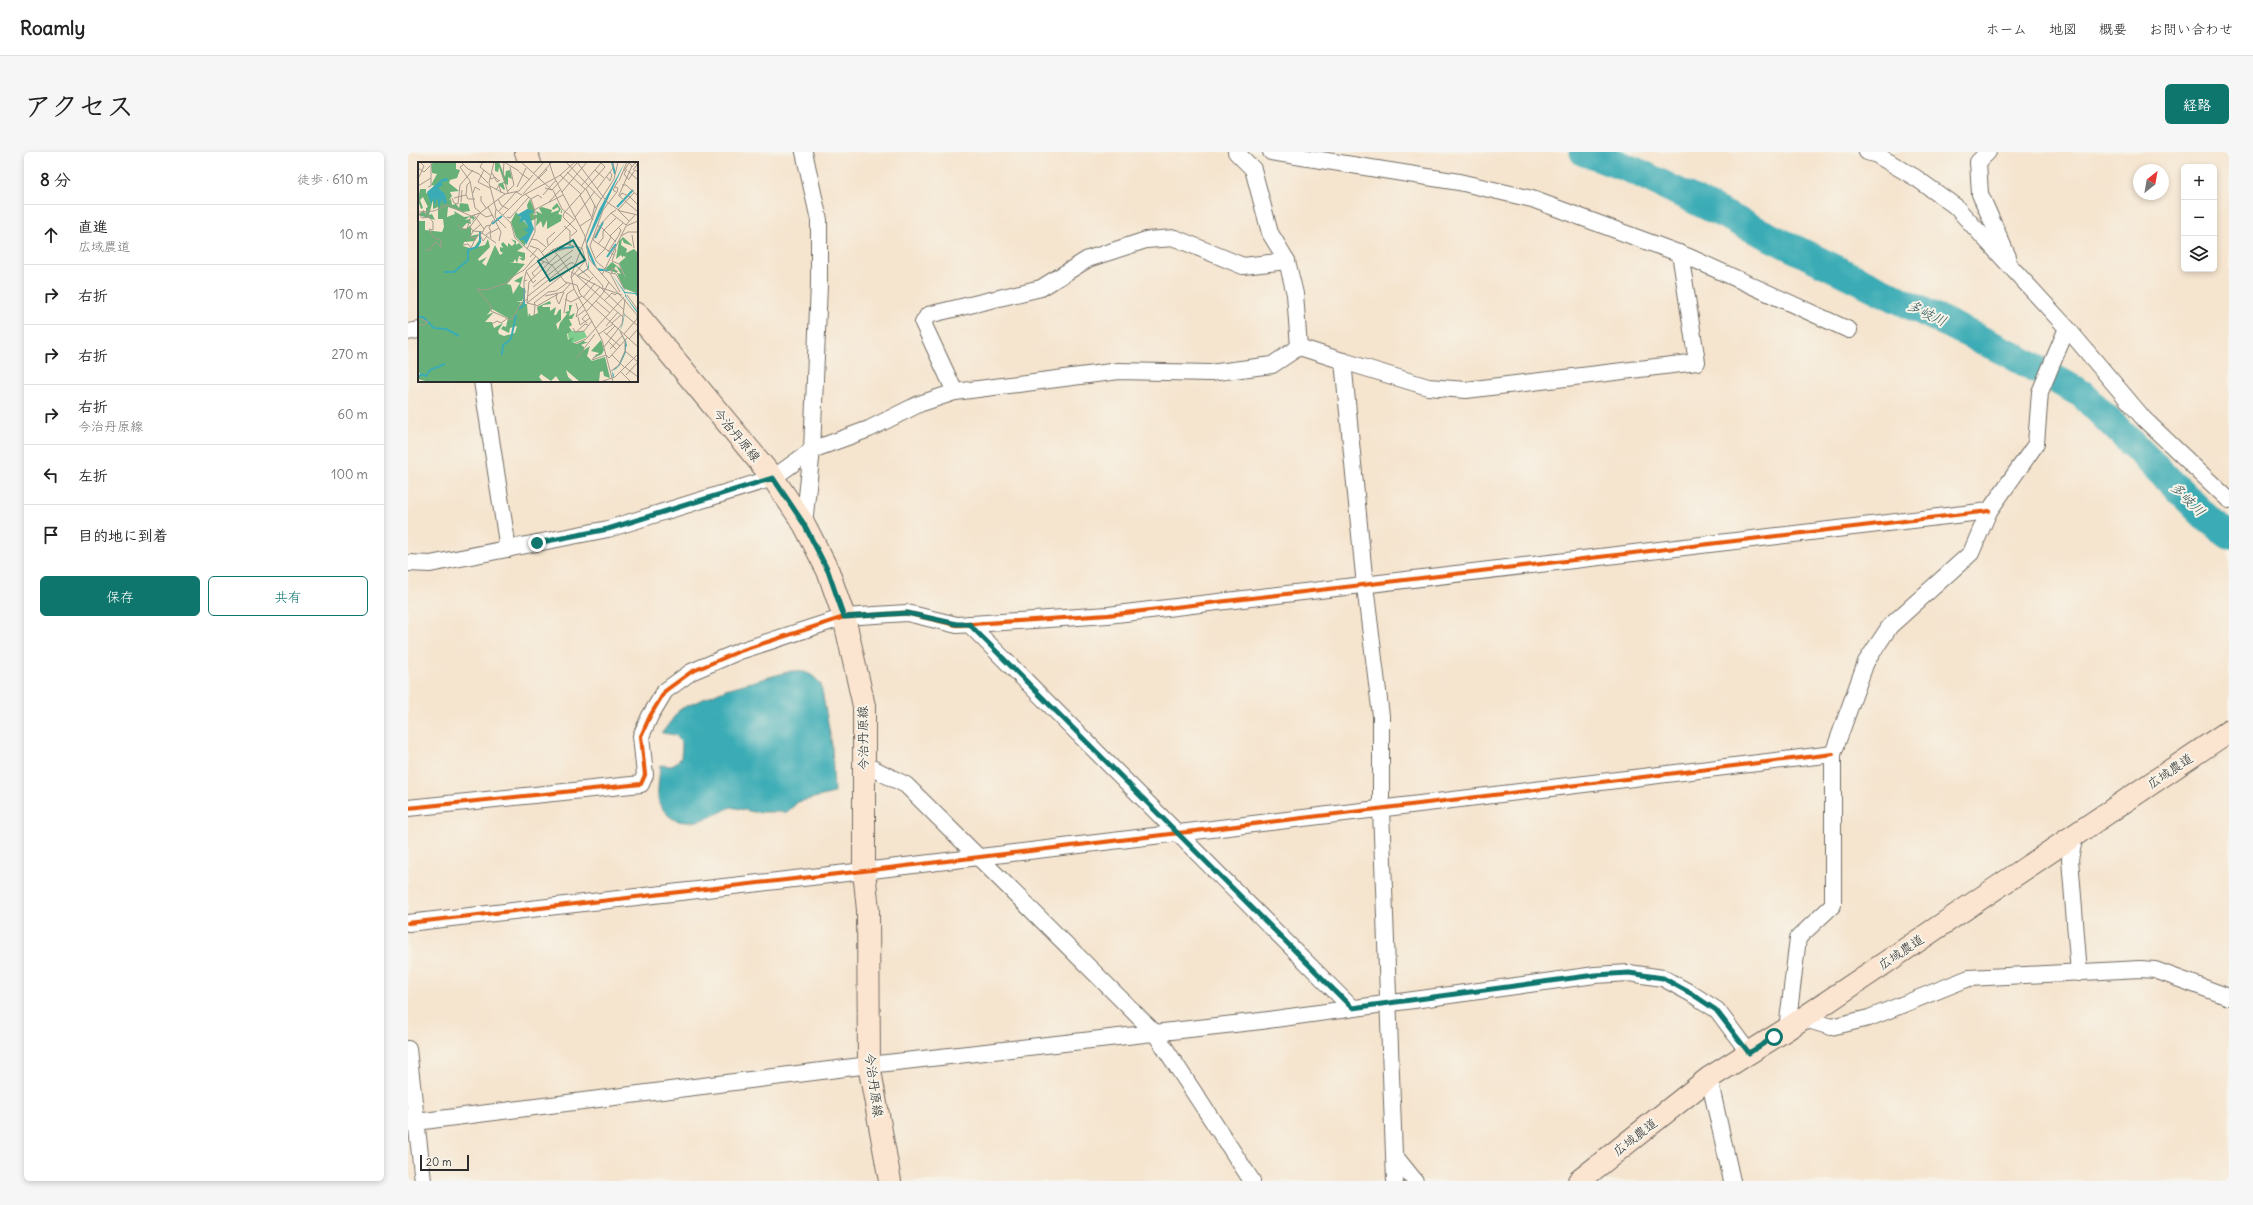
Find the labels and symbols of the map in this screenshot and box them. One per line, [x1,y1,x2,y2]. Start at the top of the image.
inset map [418,162,638,382]
north arrow [2133,164,2169,200]
water label: 多岐川 [1904,296,1950,330]
street label: 今治丹原線 [710,405,765,466]
water label: 多岐川 [2167,478,2209,520]
route end [528,534,546,552]
street label: 今治丹原線 [854,704,872,771]
street label: 広域農道 [2144,749,2196,793]
street label: 広域農道 [1875,930,1927,974]
route start [1765,1028,1783,1046]
street label: 今治丹原線 [861,1052,887,1119]
street label: 広域農道 [1609,1114,1661,1160]
scale bar [420,1153,469,1172]

